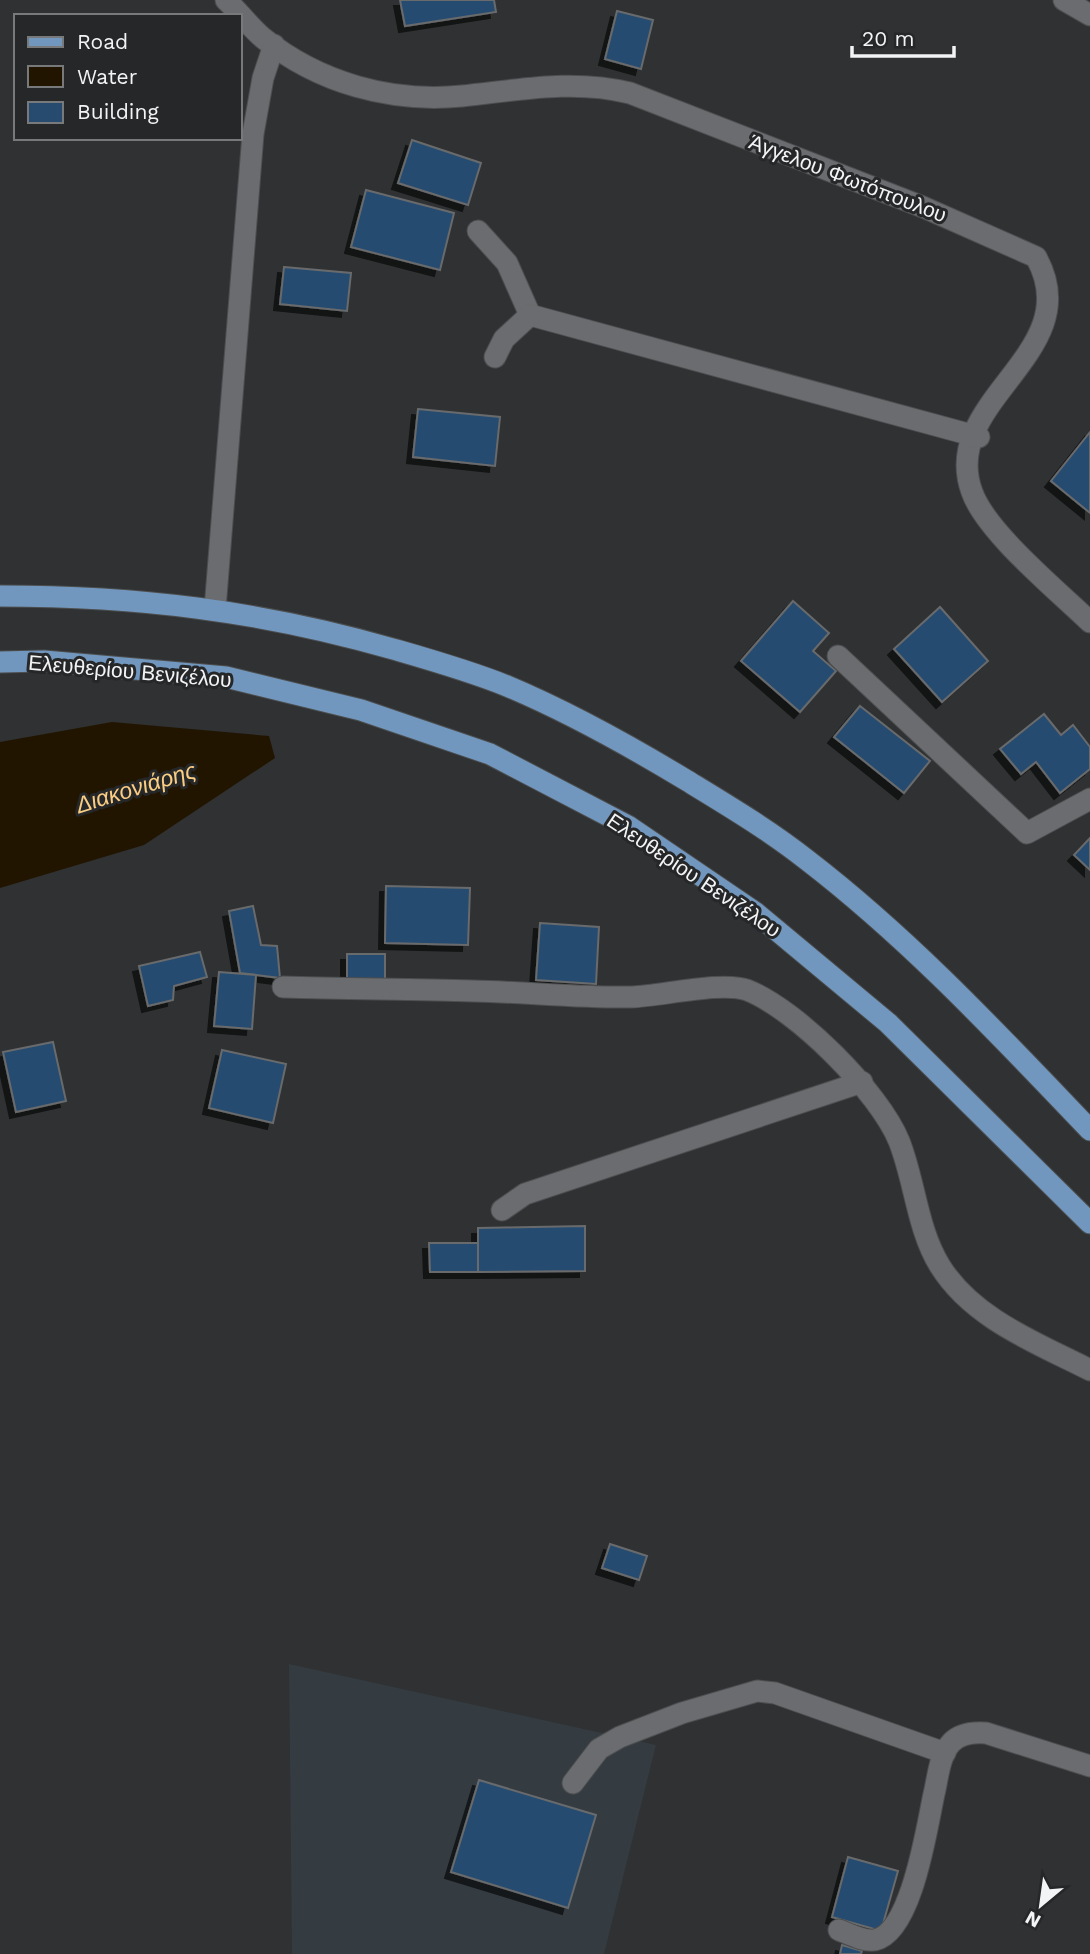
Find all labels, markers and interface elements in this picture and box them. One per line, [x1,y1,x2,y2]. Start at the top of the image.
legend [14,14,242,140]
scale bar [852,14,954,58]
text: 20 m [862,26,914,51]
text: Road [77,29,128,54]
text: Water [77,64,138,89]
text: Building [77,99,159,124]
street label: Άγγελου Φωτόπουλου [746,129,950,227]
street label: Ελευθερίου Βενιζέλου [27,650,233,692]
water label: Διακονιάρης [72,757,200,819]
street label: Ελευθερίου Βενιζέλου [603,808,785,942]
north arrow [1006,1870,1076,1940]
text: N [1021,1906,1045,1933]

